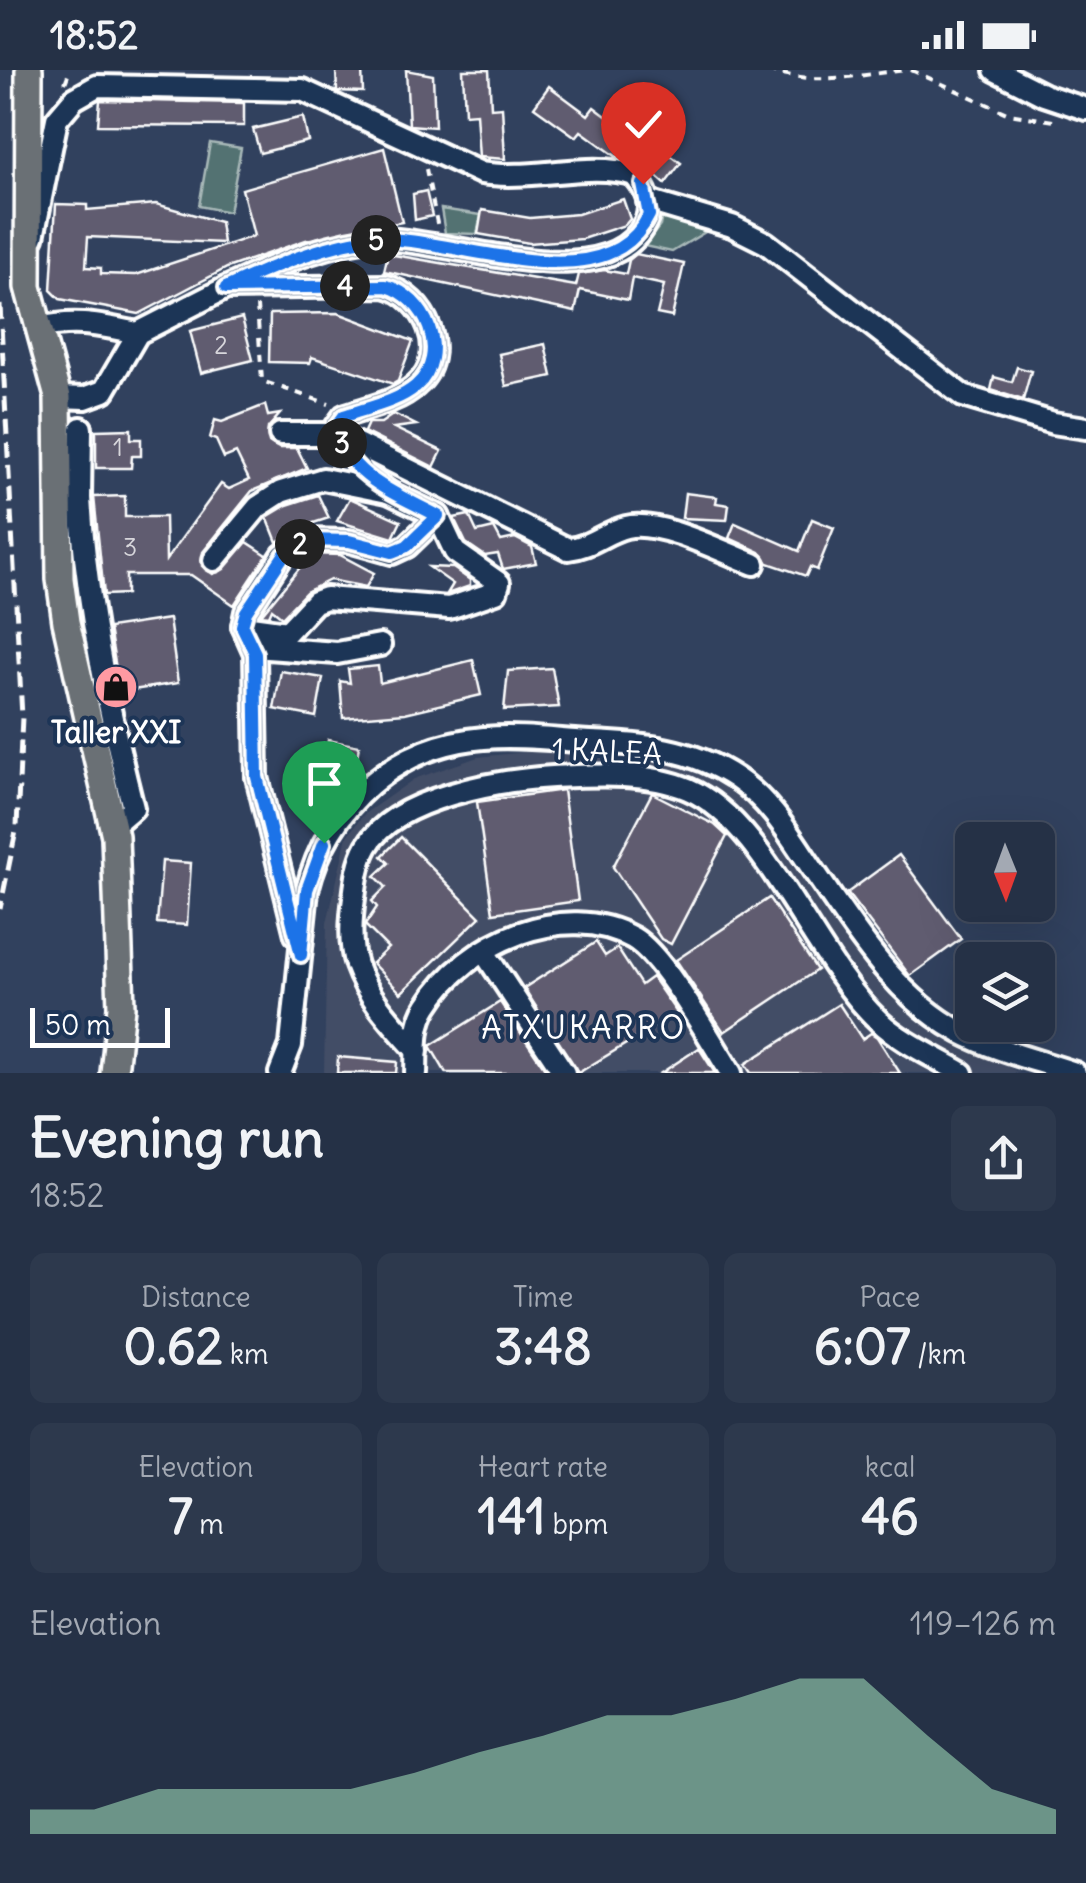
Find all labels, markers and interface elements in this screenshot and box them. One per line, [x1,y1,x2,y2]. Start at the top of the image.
text: 18:52 [50,12,138,59]
pin [601,82,686,185]
icon: check [616,97,671,152]
pin: 5 [351,215,401,265]
text: 5 [368,222,384,258]
pin: 4 [320,261,370,311]
text: 4 [337,268,353,304]
house number: 2 [214,329,228,361]
pin: 3 [317,418,367,468]
text: 3 [334,425,350,461]
house number: 1 [113,431,123,463]
pin: 2 [275,519,325,569]
text: 2 [292,526,308,562]
house number: 3 [123,531,137,563]
shop icon: Taller XXI [93,664,139,710]
place label: Taller XXI [51,713,181,751]
street label: 1 KALEA [551,729,663,773]
pin [282,741,367,844]
icon: arrive [297,756,352,811]
north arrow [955,822,1055,922]
map controls [955,822,1055,1042]
button: layers [955,942,1055,1042]
scale bar [30,1003,170,1048]
text: 50 m [45,1007,111,1043]
district label: ATXUKARRO [481,1007,687,1048]
text: Evening run [30,1103,324,1172]
button: share [951,1106,1056,1211]
text: 18:52 [30,1175,104,1216]
text: Distance [141,1279,251,1315]
text: Time [513,1279,573,1315]
text: Pace [860,1279,920,1315]
text: 0.62 [123,1315,223,1378]
text: 3:48 [494,1315,592,1378]
text: 6:07 [814,1315,911,1378]
text: km [223,1336,269,1372]
text: /km [911,1336,966,1372]
text: Elevation [139,1449,253,1485]
text: Heart rate [478,1449,608,1485]
text: kcal [865,1449,915,1485]
text: 7 [168,1485,193,1548]
text: 141 [478,1485,546,1548]
text: 46 [861,1485,919,1548]
text: m [193,1506,224,1542]
text: bpm [546,1506,608,1542]
text: Elevation [30,1603,161,1644]
text: 119–126 m [910,1603,1056,1644]

